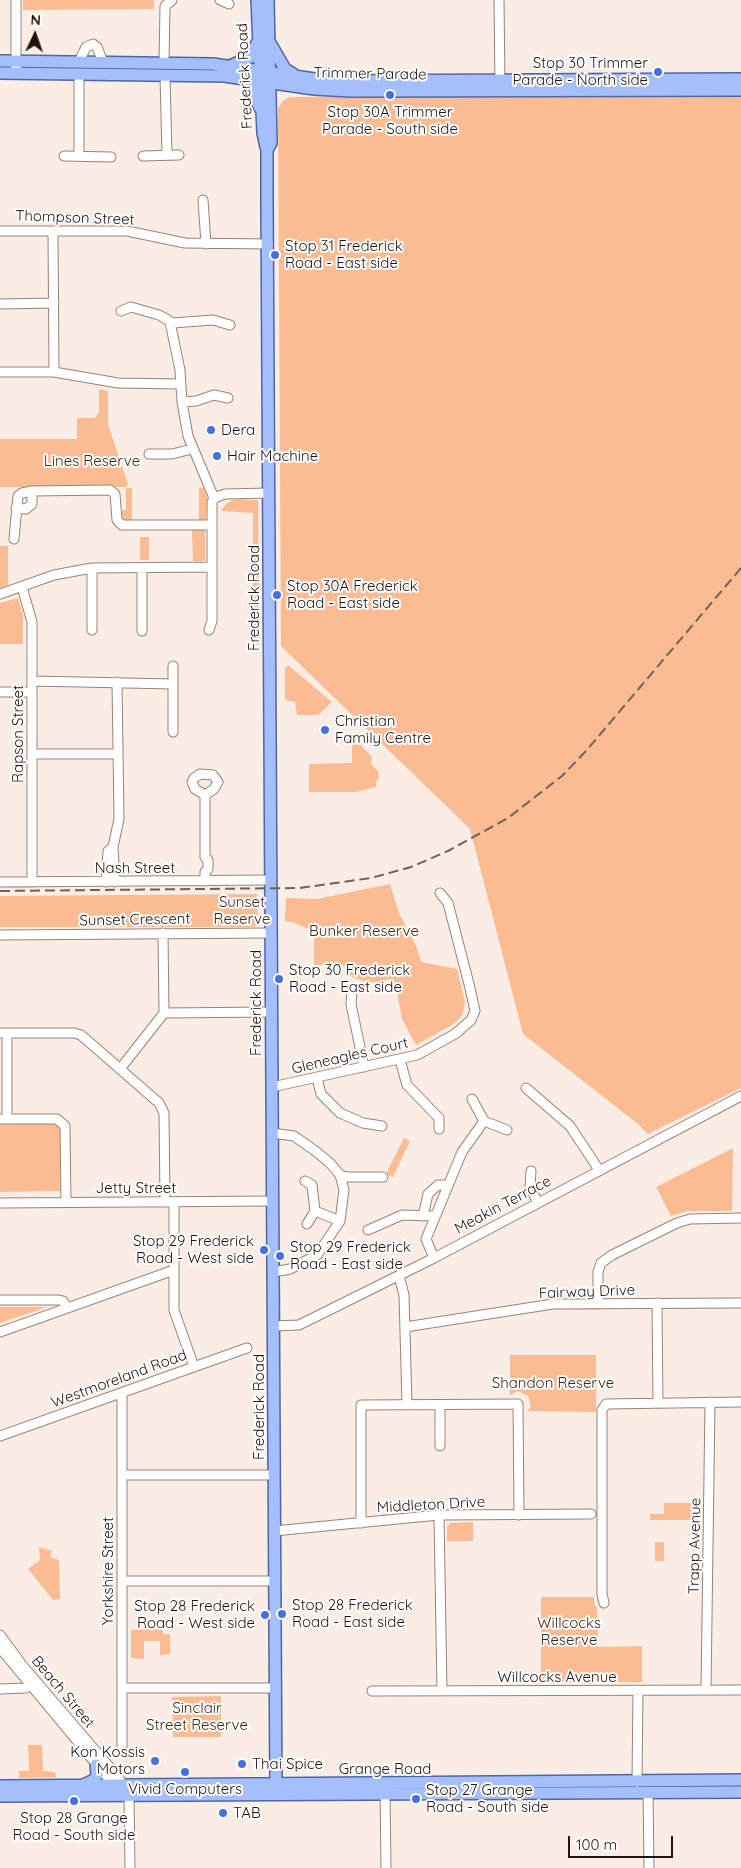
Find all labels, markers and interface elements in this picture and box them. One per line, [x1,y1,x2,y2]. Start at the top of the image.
north arrow [10,10,60,60]
text: N [30,11,41,29]
street label: Frederick Road [233,23,257,129]
place label: Stop 30 Trimmer Parade - North side [512,54,648,89]
street label: Trimmer Parade [313,64,427,84]
marker: Stop 30 Trimmer Parade - North side [652,66,664,78]
marker: Stop 30A Trimmer Parade - South side [384,89,396,101]
place label: Stop 30A Trimmer Parade - South side [322,103,458,138]
street label: Thompson Street [15,207,135,229]
place label: Stop 31 Frederick Road - East side [285,237,403,272]
marker: Stop 31 Frederick Road - East side [269,249,281,261]
place label: Dera [221,421,255,439]
marker: Dera [205,424,217,436]
place label: Hair Machine [227,447,318,465]
marker: Hair Machine [211,450,223,462]
park label: Lines Reserve [44,452,140,470]
street label: Frederick Road [245,545,263,651]
place label: Stop 30A Frederick Road - East side [287,577,418,612]
marker: Stop 30A Frederick Road - East side [271,589,283,601]
street label: Rapson Street [9,685,27,783]
place label: Christian Family Centre [335,712,431,747]
marker: Christian Family Centre [319,724,331,736]
street label: Nash Street [95,859,175,877]
park label: Sunset Reserve [214,893,270,928]
street label: Sunset Crescent [79,910,191,930]
park label: Bunker Reserve [309,922,419,940]
street label: Frederick Road [247,950,265,1056]
place label: Stop 30 Frederick Road - East side [289,961,410,996]
marker: Stop 30 Frederick Road - East side [273,973,285,985]
street label: Gleneagles Court [290,1034,410,1078]
street label: Meakin Terrace [452,1172,554,1238]
street label: Jetty Street [96,1179,176,1197]
place label: Stop 29 Frederick Road - West side [133,1232,254,1267]
place label: Stop 29 Frederick Road - East side [290,1238,411,1273]
marker: Stop 29 Frederick Road - West side [258,1244,270,1256]
marker: Stop 29 Frederick Road - East side [274,1250,286,1262]
street label: Fairway Drive [539,1281,635,1303]
street label: Westmoreland Road [49,1346,189,1412]
street label: Frederick Road [250,1354,268,1460]
park label: Shandon Reserve [492,1374,614,1392]
street label: Middleton Drive [376,1493,486,1517]
street label: Trapp Avenue [685,1498,705,1594]
street label: Yorkshire Street [99,1517,117,1625]
place label: Stop 28 Frederick Road - East side [292,1596,413,1631]
place label: Stop 28 Frederick Road - West side [134,1597,255,1632]
marker: Stop 28 Frederick Road - East side [276,1608,288,1620]
marker: Stop 28 Frederick Road - West side [259,1609,271,1621]
park label: Willcocks Reserve [537,1614,601,1649]
street label: Beach Street [28,1652,98,1732]
street label: Willcocks Avenue [497,1668,617,1686]
park label: Sinclair Street Reserve [146,1699,248,1734]
place label: Kon Kossis Motors [70,1743,145,1778]
marker: Kon Kossis Motors [149,1755,161,1767]
place label: Thai Spice [252,1755,323,1773]
marker: Thai Spice [236,1758,248,1770]
street label: Grange Road [339,1760,431,1778]
marker: Vivid Computers [179,1766,191,1778]
place label: Vivid Computers [128,1780,242,1798]
place label: Stop 27 Grange Road - South side [426,1781,549,1816]
marker: Stop 27 Grange Road - South side [410,1793,422,1805]
marker: Stop 28 Grange Road - South side [68,1795,80,1807]
place label: TAB [233,1804,261,1822]
marker: TAB [217,1807,229,1819]
place label: Stop 28 Grange Road - South side [13,1809,135,1844]
scale bar [571,1826,676,1858]
text: 100 m [576,1835,617,1854]

